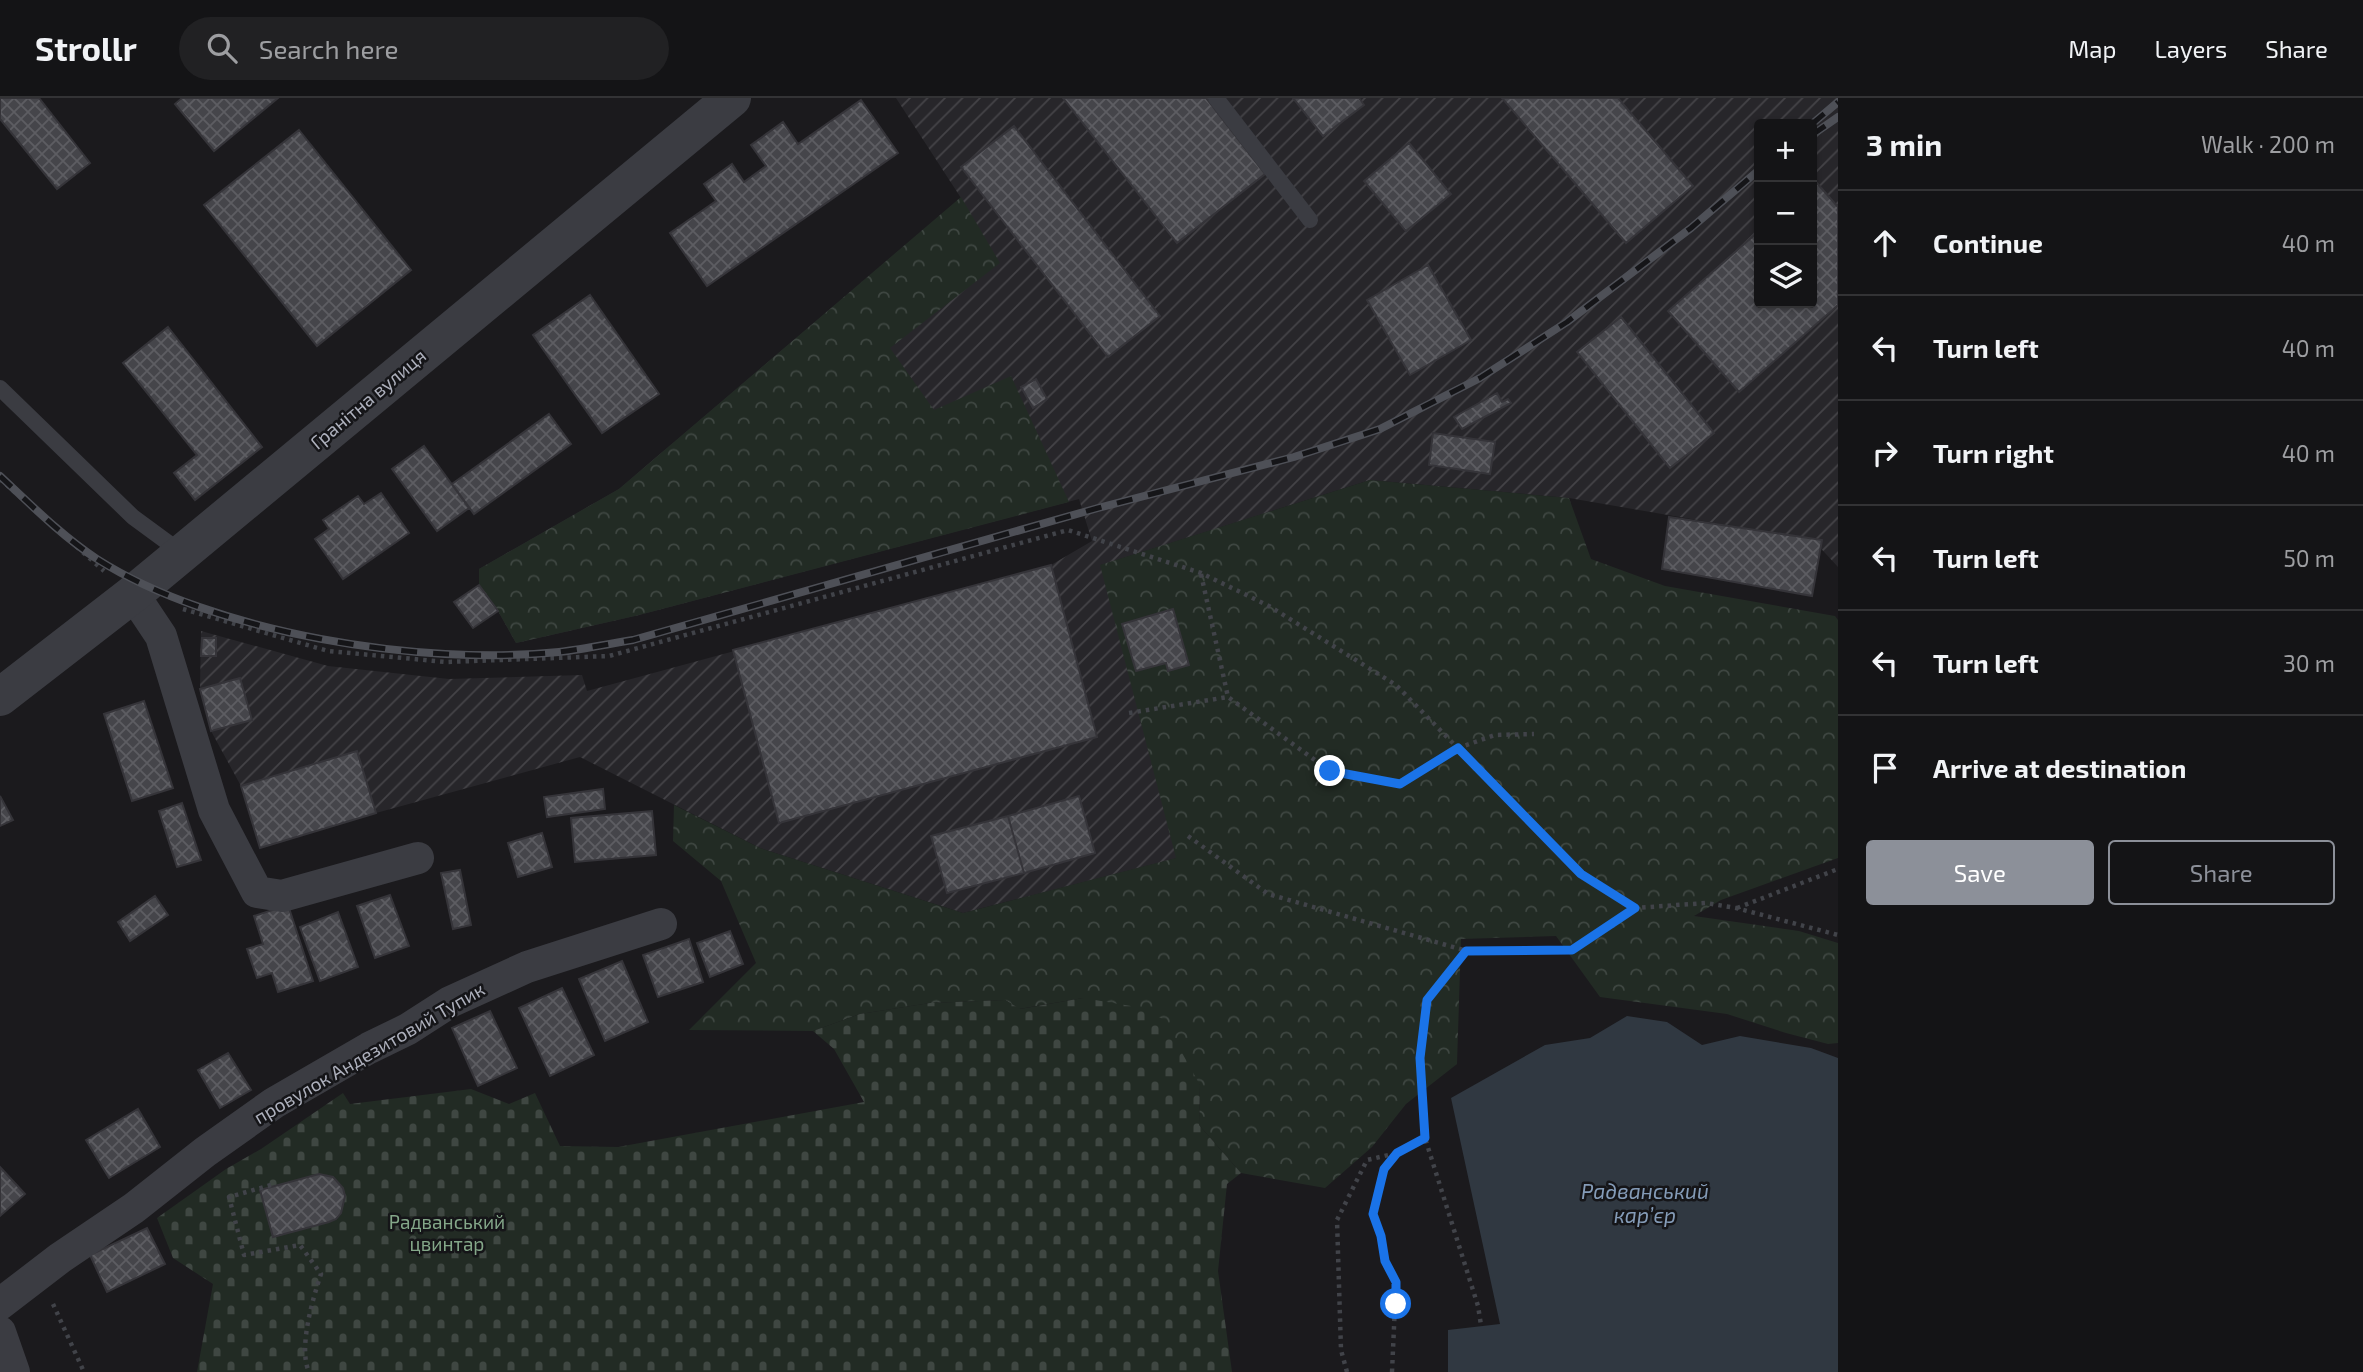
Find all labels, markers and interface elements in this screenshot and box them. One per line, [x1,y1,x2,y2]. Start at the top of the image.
search box [179,17,669,80]
text: Strollr [35,28,137,68]
icon: search [203,29,241,67]
text: Search here [259,33,398,64]
text: Map [2068,34,2116,63]
text: Layers [2154,34,2227,63]
text: Share [2265,34,2328,63]
map controls [1754,119,1817,308]
button: + [1754,119,1817,182]
text: 3 min [1866,126,1942,162]
text: Walk · 200 m [2201,130,2335,158]
button: − [1754,182,1817,245]
icon: ahead [1866,224,1904,262]
text: Continue [1933,227,2043,258]
text: 40 m [2282,229,2335,257]
button: layers [1754,245,1817,308]
icon: left [1866,329,1904,367]
text: Turn left [1933,332,2039,363]
text: 40 m [2282,334,2335,362]
street label: Гранітна вулиця [305,344,431,454]
icon: right [1866,434,1904,472]
text: Turn right [1933,437,2054,468]
text: 40 m [2282,439,2335,467]
icon: left [1866,539,1904,577]
text: Turn left [1933,542,2039,573]
text: 50 m [2284,544,2335,572]
icon: left [1866,644,1904,682]
text: Turn left [1933,647,2039,678]
text: 30 m [2283,649,2335,677]
icon: arrive [1866,749,1904,787]
text: Arrive at destination [1933,752,2186,783]
route end [1314,755,1345,786]
button: Save [1866,840,2094,905]
button: Share [2108,840,2335,905]
street label: провулок Андезитовий Тупик [249,977,489,1129]
water label: Радванський карʼєр [1581,1178,1709,1227]
park label: Радванський цвинтар [389,1210,505,1255]
route start [1380,1288,1411,1319]

